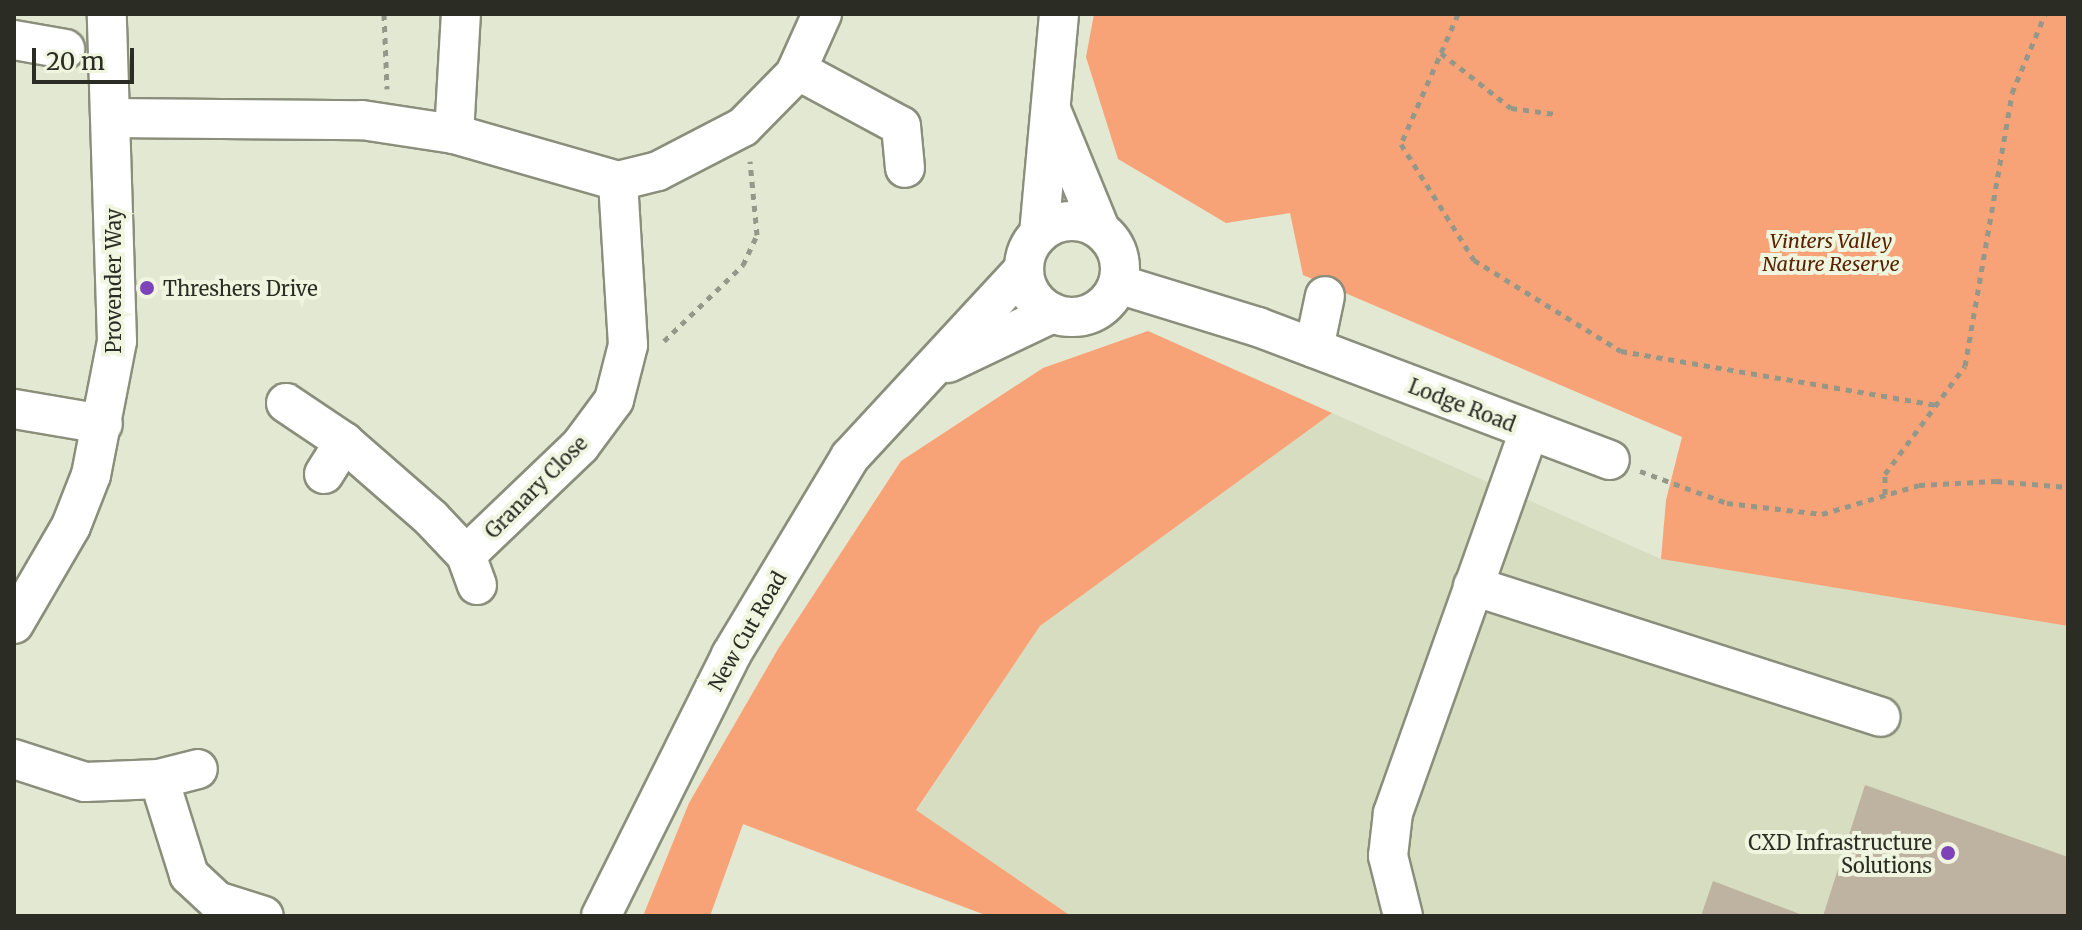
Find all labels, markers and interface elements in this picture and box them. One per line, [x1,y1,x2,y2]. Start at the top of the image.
scale bar [36,32,138,82]
text: 20 m [46,46,105,77]
street label: Provender Way [101,208,125,354]
park label: Vinters Valley Nature Reserve [1762,229,1900,276]
place label: Threshers Drive [163,276,318,300]
marker: Threshers Drive [138,279,156,297]
street label: Lodge Road [1405,374,1519,436]
street label: Granary Close [480,431,592,543]
street label: New Cut Road [703,567,791,695]
place label: CXD Infrastructure Solutions [1748,830,1932,877]
marker: CXD Infrastructure Solutions [1939,844,1957,862]

